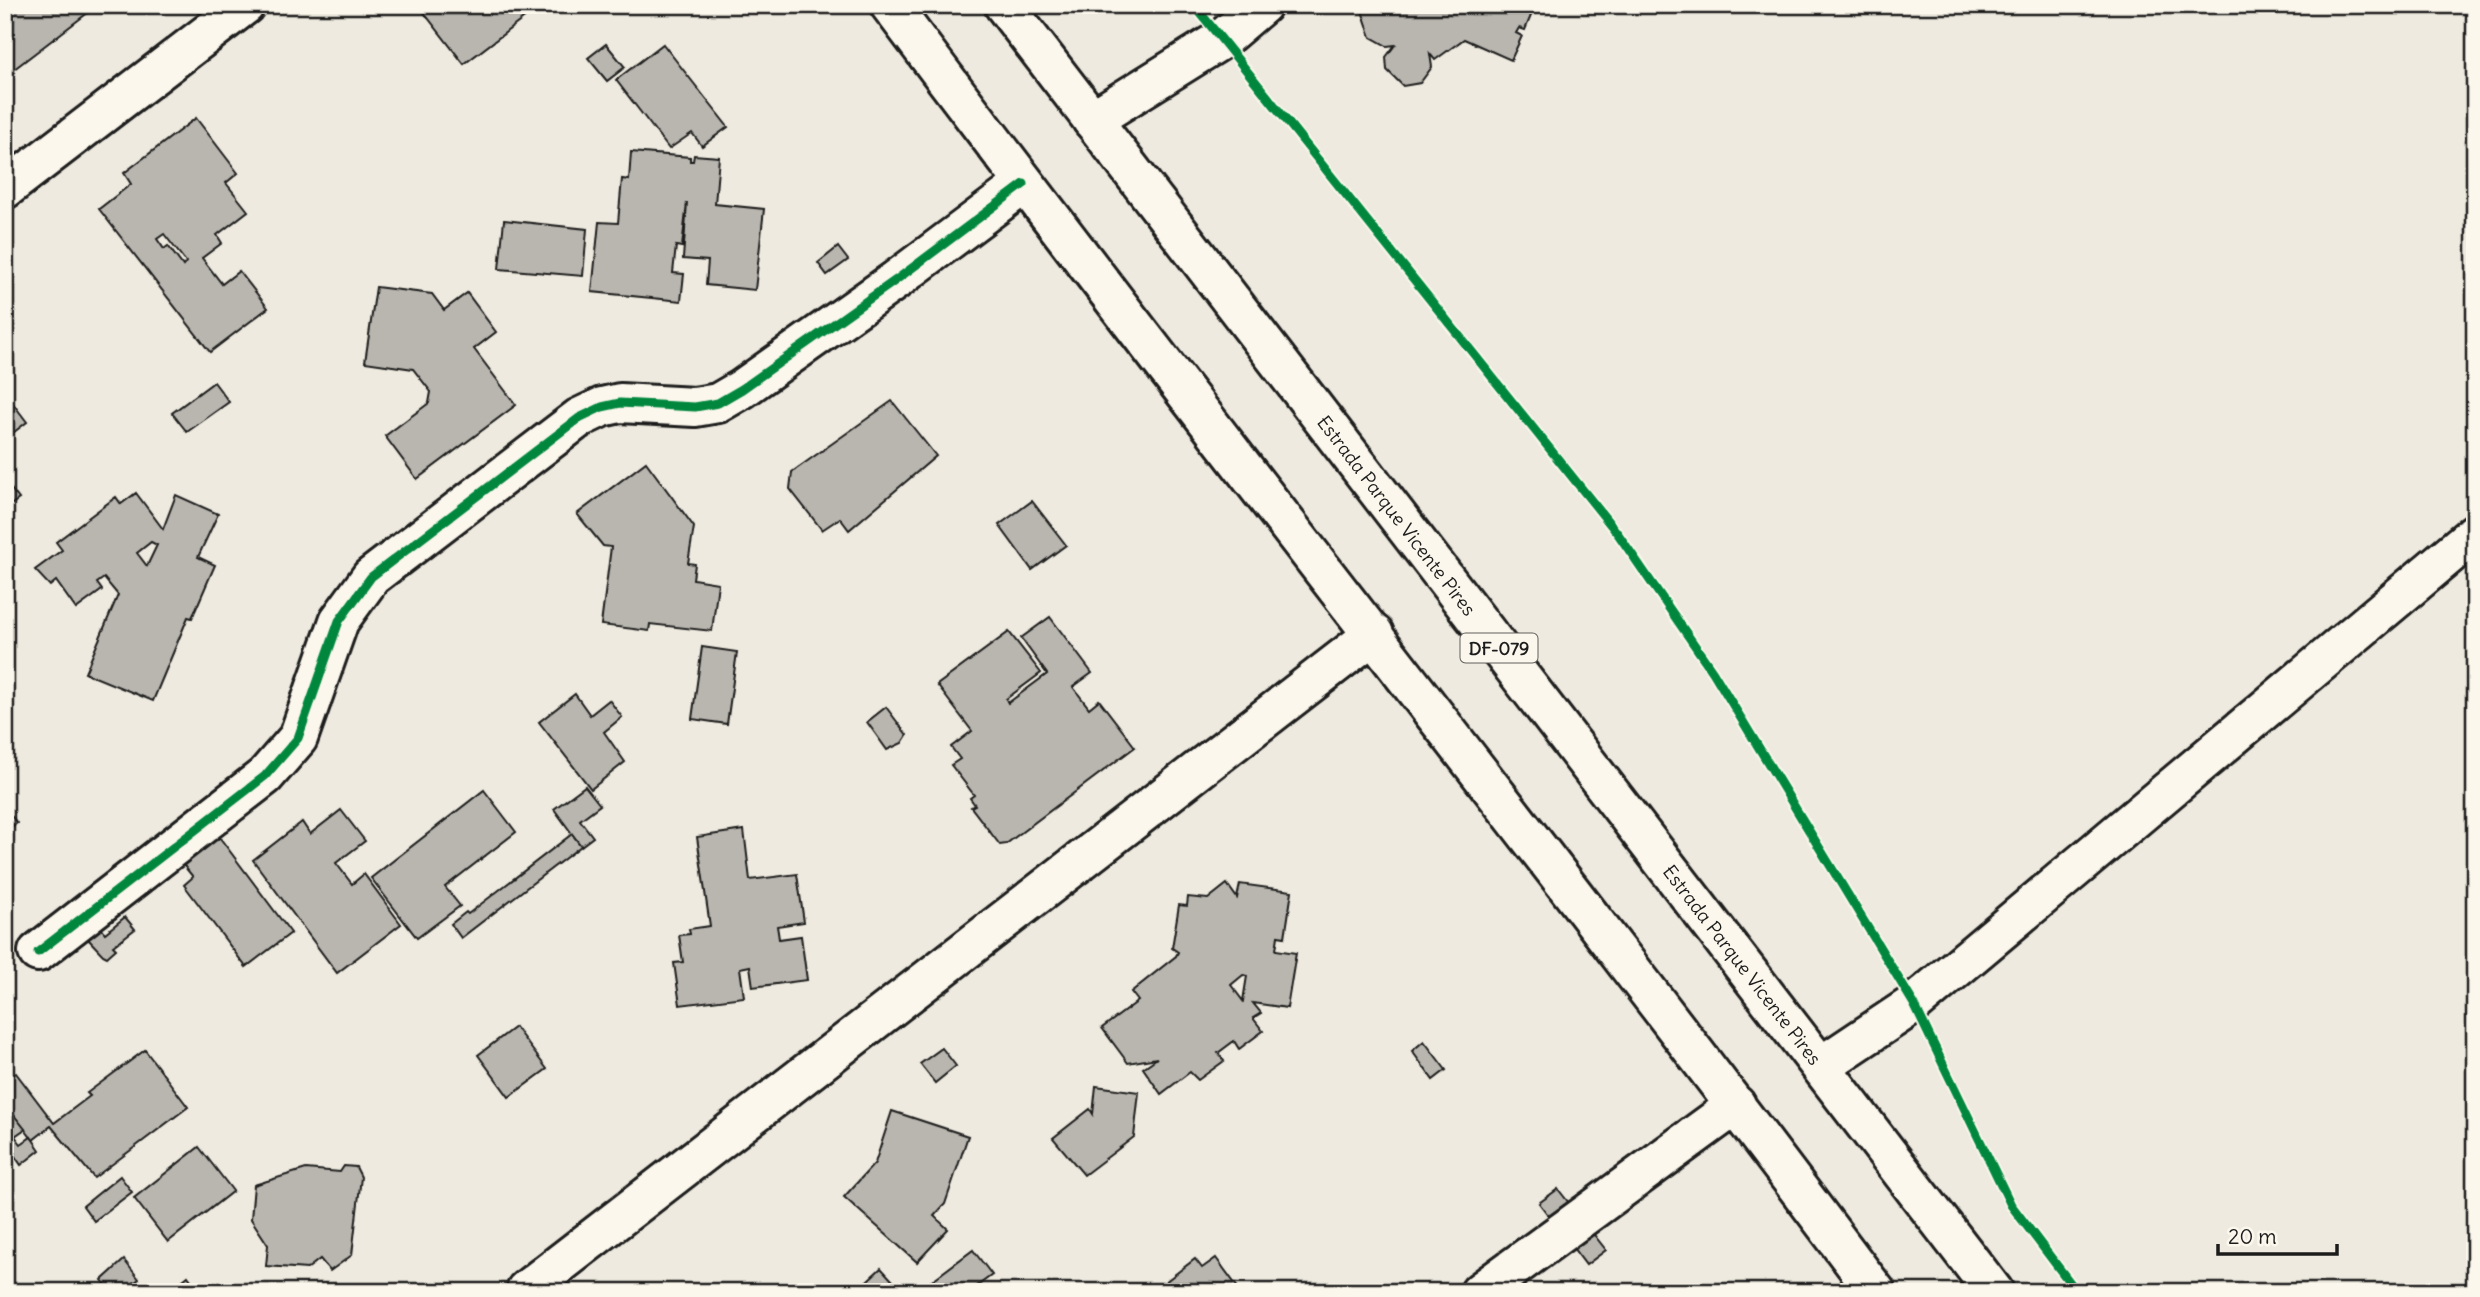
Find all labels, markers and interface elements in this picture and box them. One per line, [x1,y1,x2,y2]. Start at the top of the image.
street label: Estrada Parque Vicente Pires [1312,411,1481,620]
road number: DF-079 [1460,634,1538,662]
street label: Estrada Parque Vicente Pires [1658,860,1827,1070]
scale bar [2218,1213,2336,1257]
text: 20 m [2228,1223,2277,1250]

